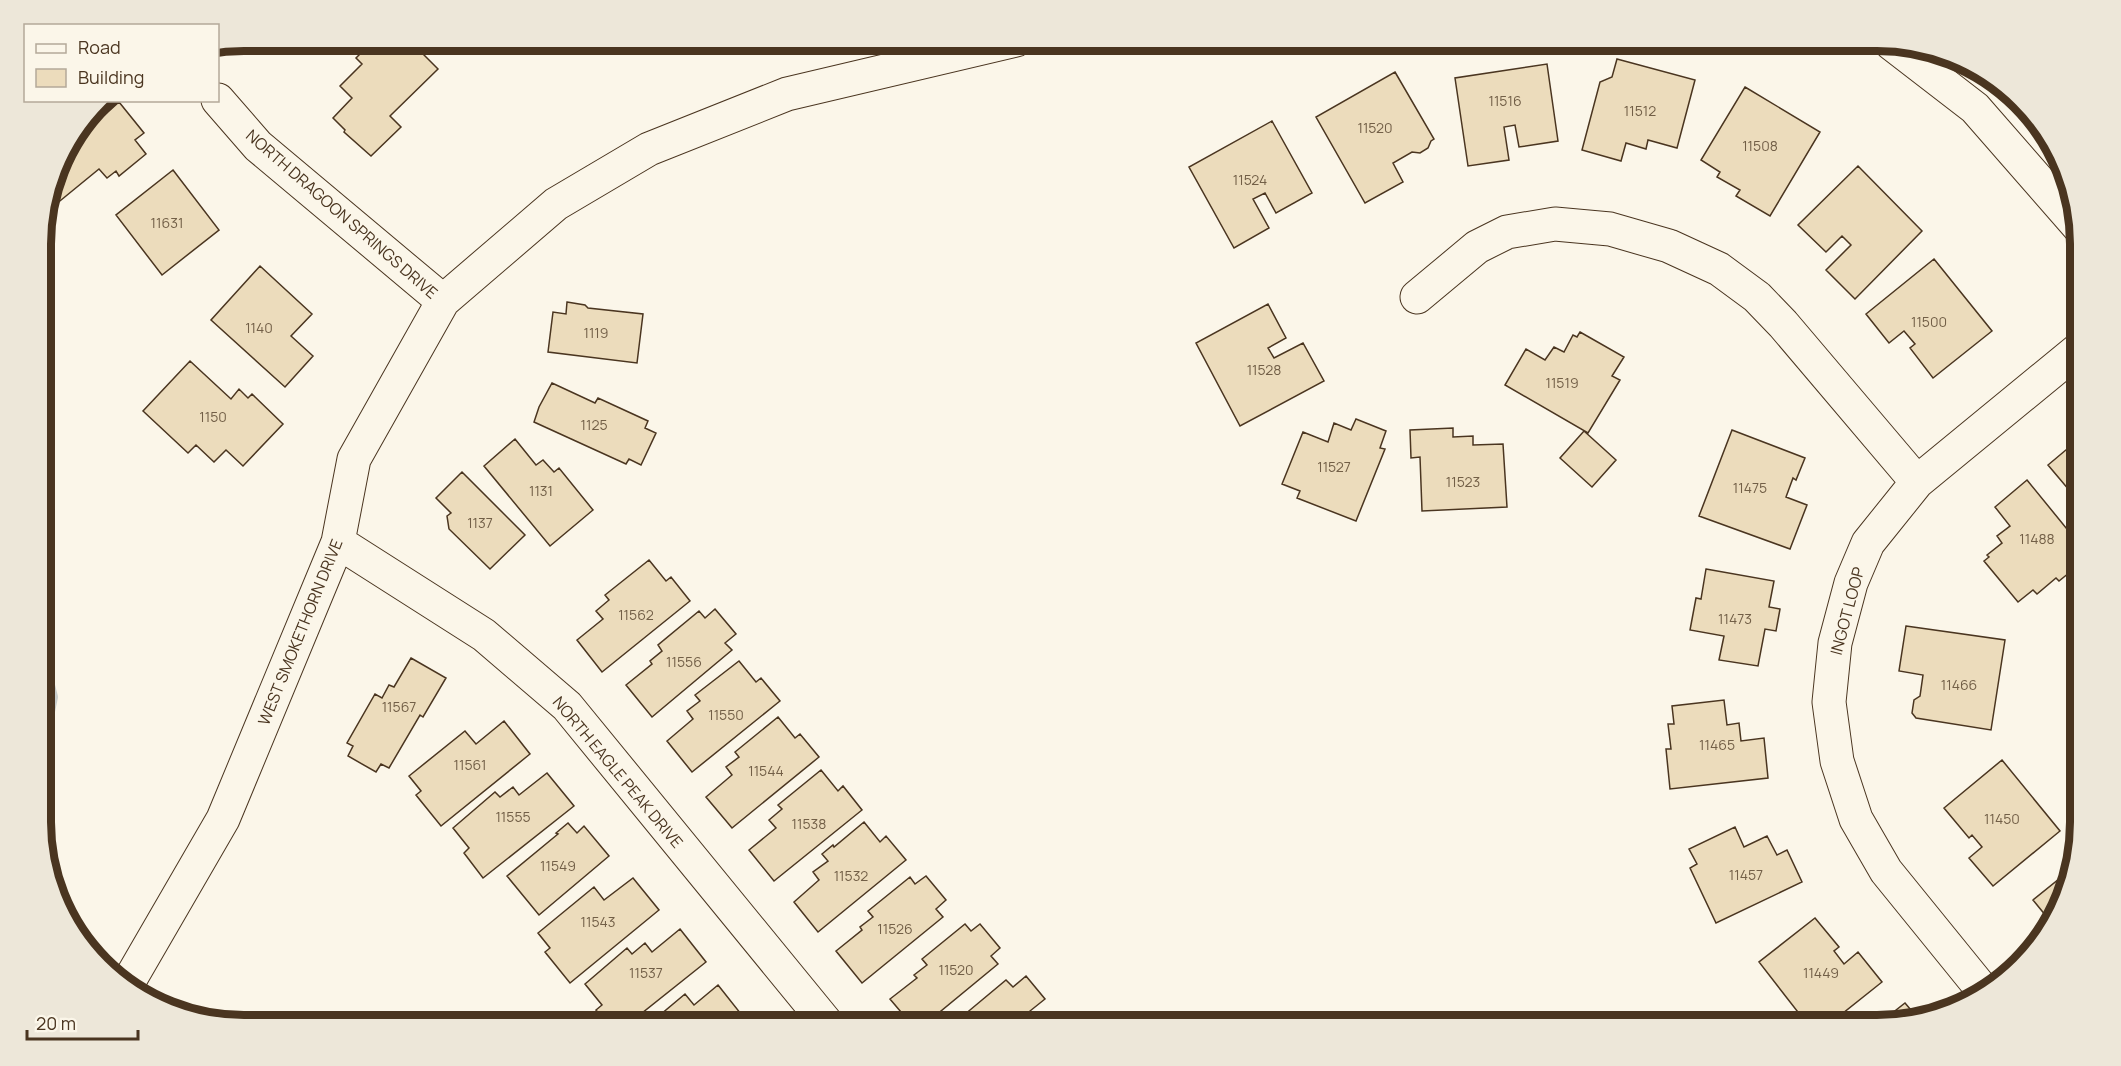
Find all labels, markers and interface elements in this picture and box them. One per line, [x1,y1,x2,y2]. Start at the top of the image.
legend [24,24,219,102]
text: Road [78,35,121,59]
text: Building [78,65,144,89]
house number: 11516 [1488,91,1522,110]
house number: 11512 [1624,101,1656,120]
house number: 11520 [1357,118,1393,137]
street label: NORTH DRAGOON SPRINGS DRIVE [241,124,443,304]
house number: 11508 [1742,136,1778,155]
house number: 11524 [1233,170,1267,189]
house number: 11631 [151,213,183,232]
house number: 11500 [1911,312,1947,331]
house number: 1140 [245,318,273,337]
house number: 1119 [583,323,609,342]
house number: 11528 [1247,360,1281,379]
house number: 11519 [1545,373,1579,392]
house number: 1150 [199,407,227,426]
house number: 1125 [581,415,608,434]
house number: 11527 [1317,457,1351,476]
house number: 11523 [1446,472,1480,491]
house number: 11475 [1733,478,1767,497]
house number: 1131 [529,481,553,500]
house number: 1137 [467,513,493,532]
house number: 11488 [2019,529,2055,548]
street label: WEST SMOKETHORN DRIVE [253,536,347,728]
street label: INGOT LOOP [1825,564,1869,657]
house number: 11562 [618,605,654,624]
house number: 11473 [1718,609,1752,628]
house number: 11556 [666,652,702,671]
house number: 11466 [1941,675,1977,694]
street label: NORTH EAGLE PEAK DRIVE [548,692,688,852]
house number: 11567 [382,697,416,716]
house number: 11550 [708,705,744,724]
house number: 11465 [1699,735,1735,754]
house number: 11561 [454,755,486,774]
house number: 11544 [748,761,784,780]
house number: 11555 [495,807,531,826]
house number: 11450 [1984,809,2020,828]
house number: 11538 [792,814,826,833]
house number: 11549 [540,856,576,875]
house number: 11457 [1729,865,1763,884]
house number: 11532 [834,866,868,885]
house number: 11543 [581,912,616,931]
house number: 11526 [877,919,913,938]
house number: 11520 [938,960,974,979]
house number: 11537 [629,963,663,982]
house number: 11449 [1803,963,1839,982]
scale bar [27,1003,138,1041]
text: 20 m [36,1011,76,1035]

